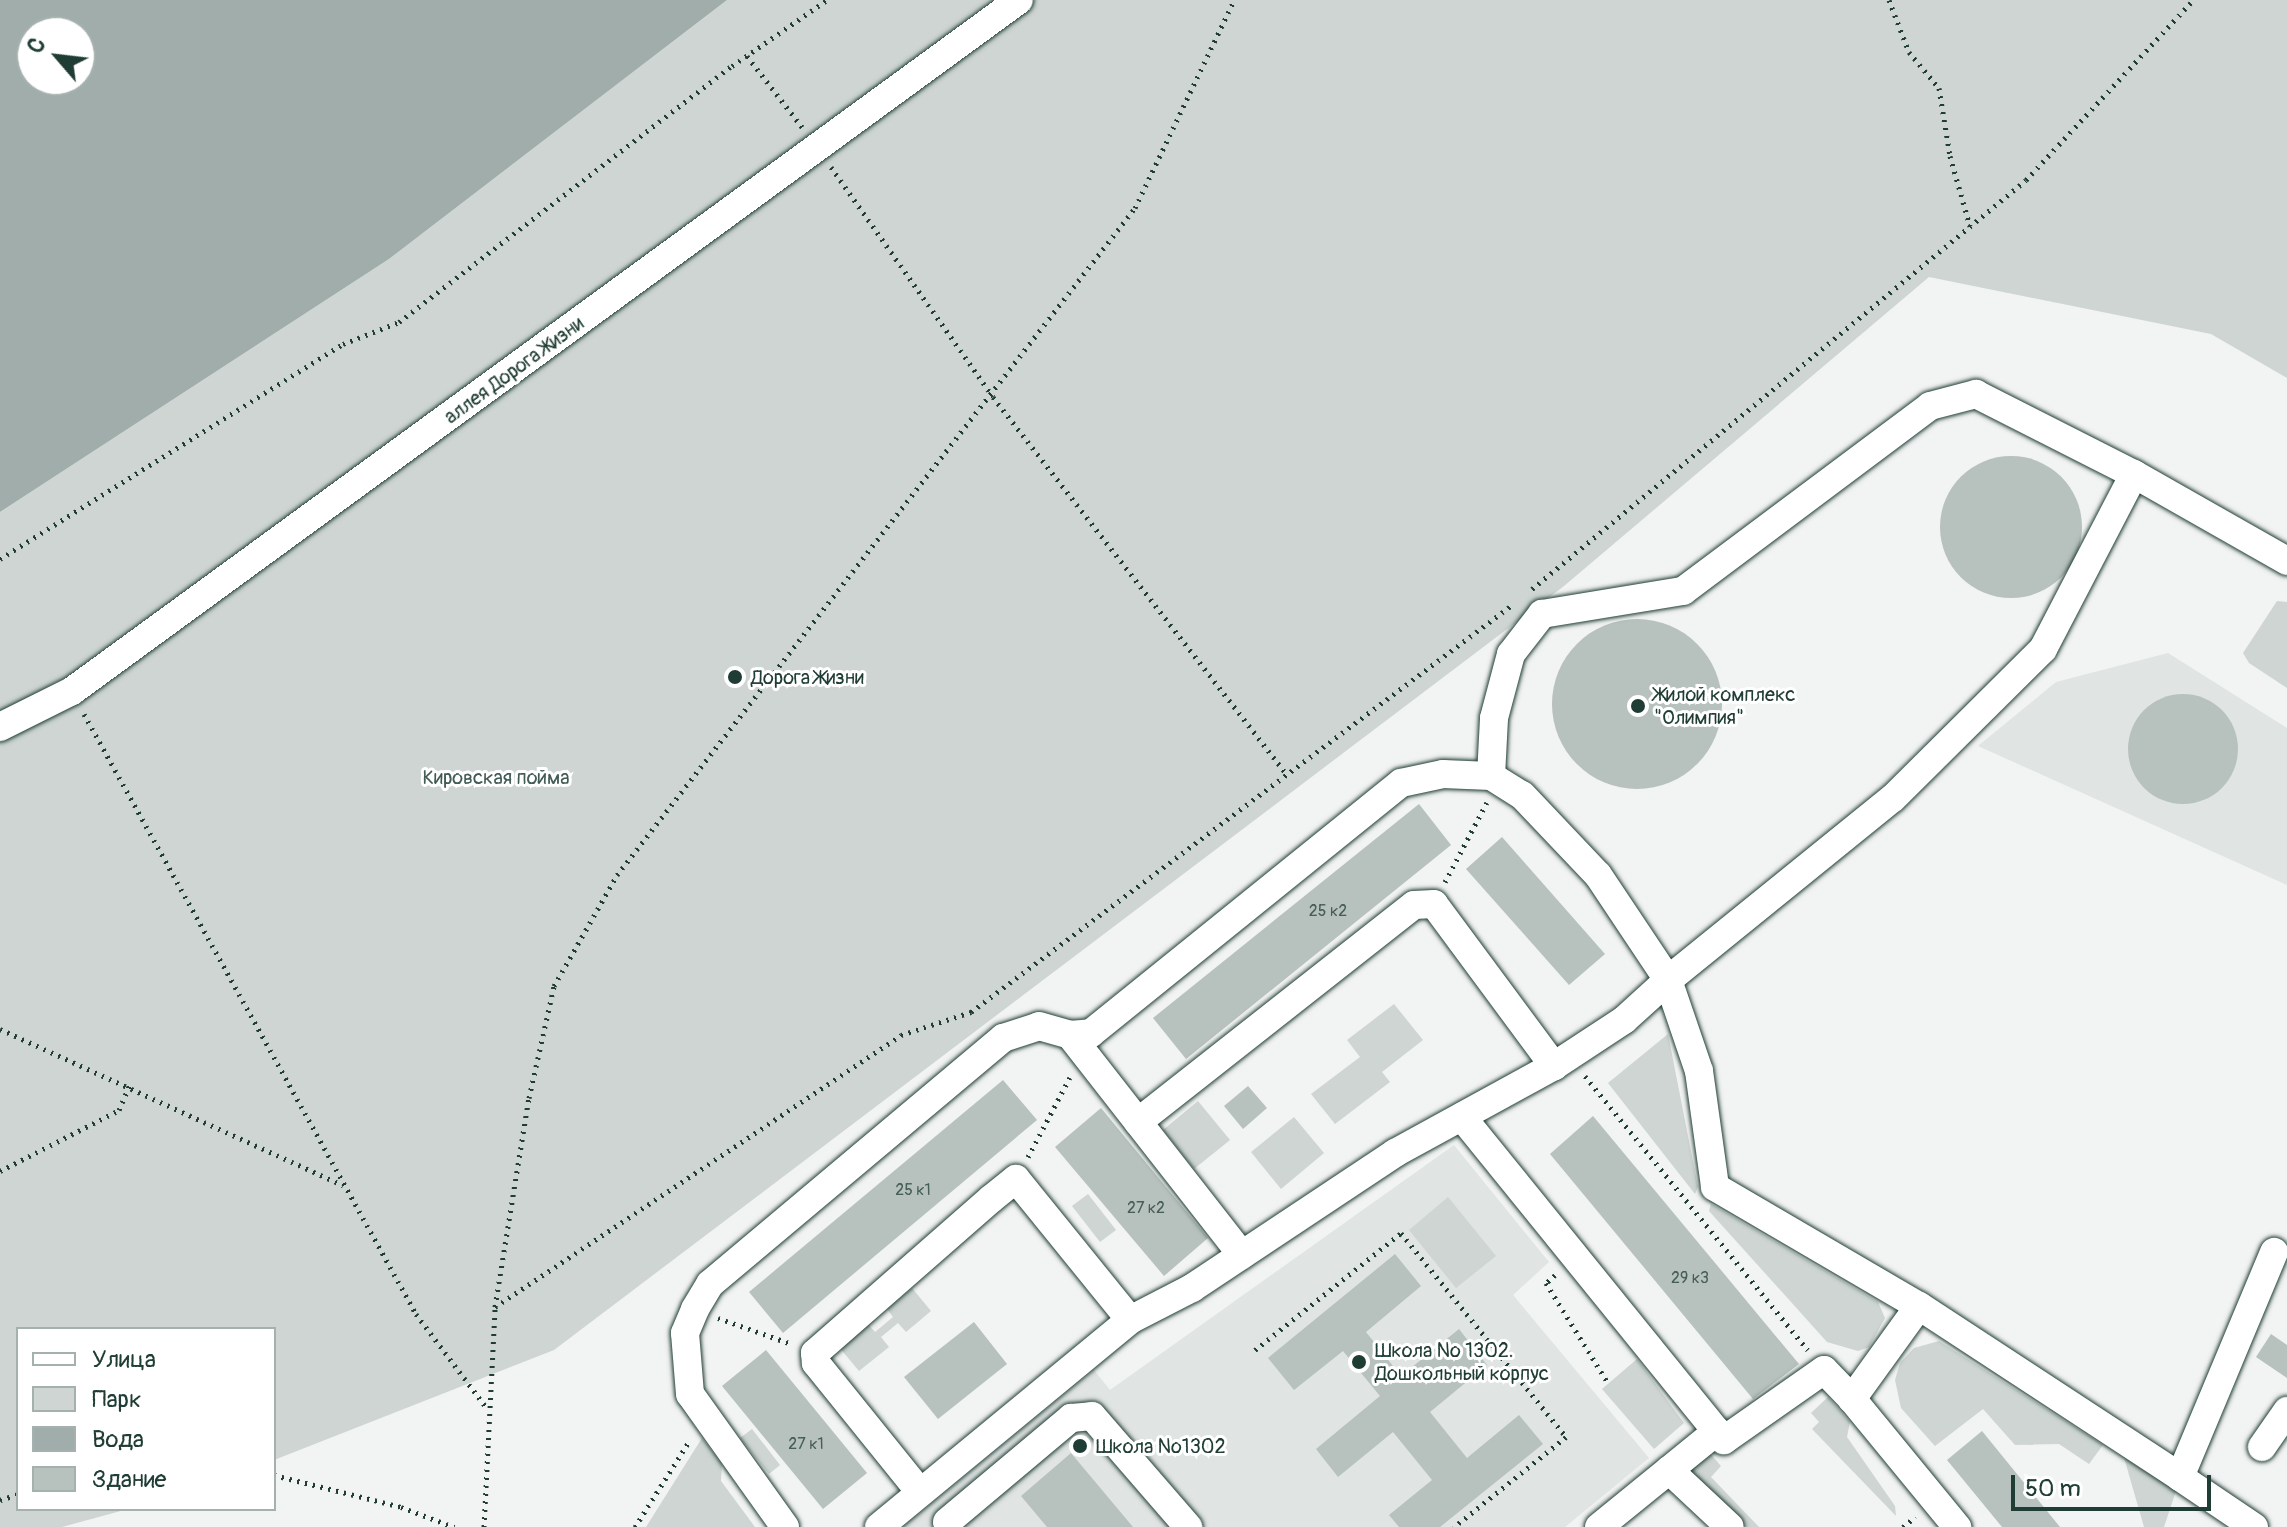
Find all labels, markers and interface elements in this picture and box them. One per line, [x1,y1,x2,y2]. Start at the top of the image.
north arrow [16,16,96,96]
text: С [21,33,52,58]
street label: аллея Дорога Жизни [439,311,589,429]
place label: Дорога Жизни [751,665,864,689]
marker: Дорога Жизни [726,668,744,686]
place label: Жилой комплекс "Олимпия" [1654,682,1795,729]
marker: Жилой комплекс "Олимпия" [1629,697,1647,715]
park label: Кировская пойма [423,765,569,789]
house number: 25 к2 [1309,901,1347,921]
house number: 25 к1 [895,1180,931,1200]
house number: 27 к2 [1127,1198,1165,1218]
house number: 29 к3 [1671,1268,1709,1288]
legend [16,1327,276,1511]
place label: Школа № 1302. Дошкольный корпус [1375,1338,1549,1385]
text: Улица [92,1345,156,1374]
marker: Школа № 1302. Дошкольный корпус [1350,1353,1368,1371]
text: Парк [92,1385,141,1414]
text: Вода [92,1425,144,1454]
house number: 27 к1 [788,1434,824,1454]
place label: Школа №1302 [1096,1434,1226,1458]
marker: Школа №1302 [1071,1437,1089,1455]
scale bar [2015,1459,2215,1509]
text: Здание [92,1465,166,1494]
text: 50 m [2025,1474,2081,1503]

